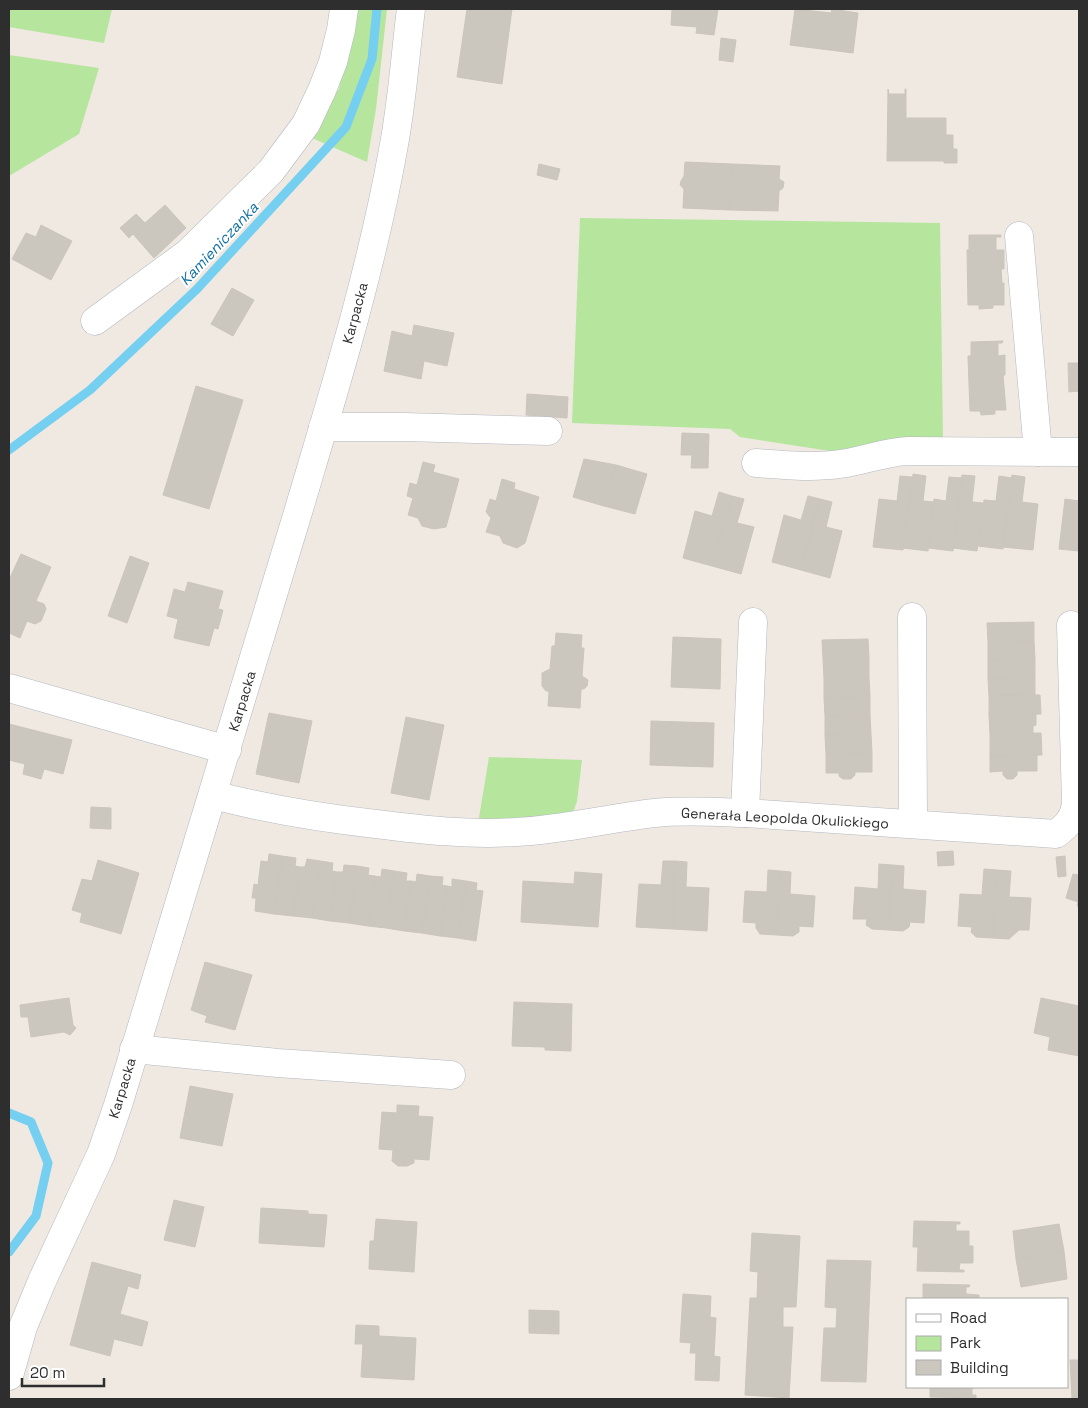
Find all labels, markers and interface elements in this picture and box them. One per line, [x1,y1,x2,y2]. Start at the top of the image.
water label: Kamieniczanka [175,198,262,289]
street label: Karpacka [338,280,372,346]
street label: Karpacka [224,668,260,734]
street label: Generała Leopolda Okulickiego [681,804,889,832]
street label: Karpacka [104,1055,140,1121]
legend [906,1298,1068,1388]
text: Road [950,1308,987,1327]
text: Park [950,1333,981,1352]
scale bar [22,1356,105,1388]
text: Building [950,1358,1009,1377]
text: 20 m [30,1363,65,1382]

